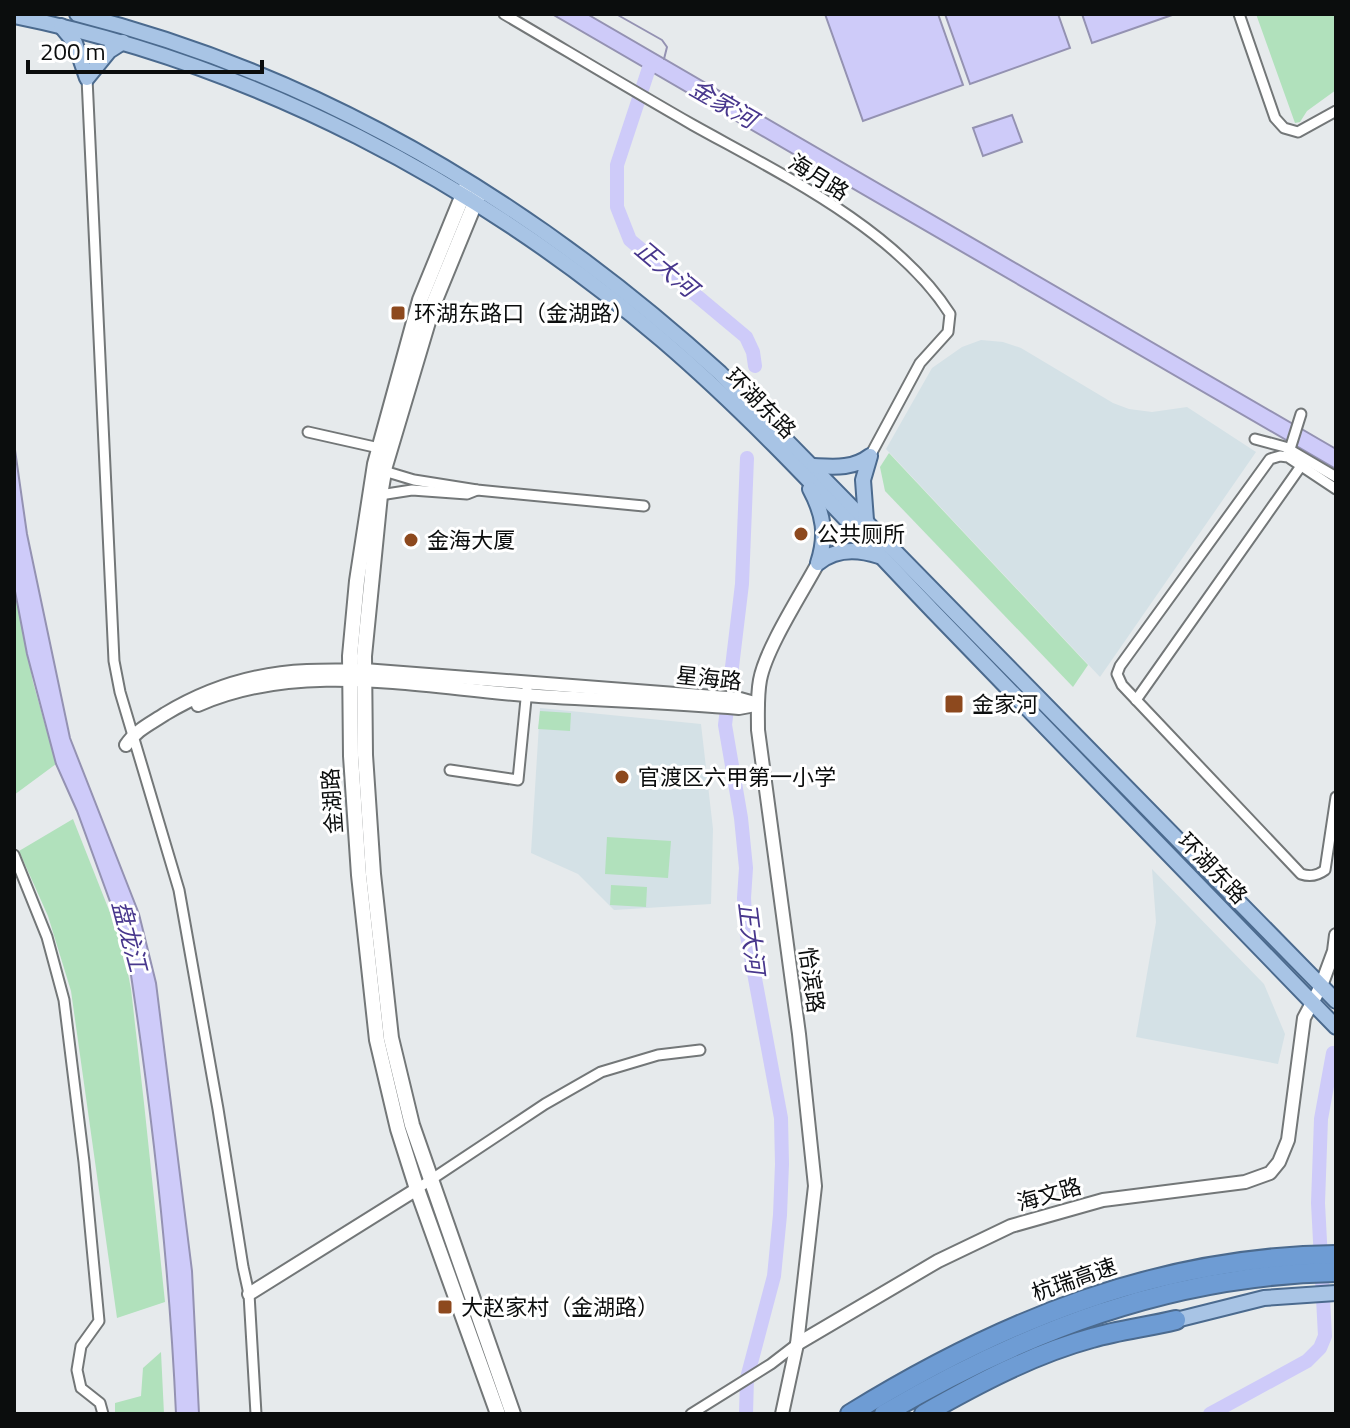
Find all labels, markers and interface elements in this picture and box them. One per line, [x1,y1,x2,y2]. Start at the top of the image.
scale bar [28,24,262,74]
text: 200 m [40,33,106,69]
water label: 金家河 [683,70,767,139]
street label: 海月路 [782,145,856,209]
water label: 正大河 [627,231,709,308]
place label: 环湖东路口（金湖路） [414,296,634,330]
marker: 环湖东路口（金湖路） [389,304,407,322]
street label: 环湖东路 [718,360,804,446]
place label: 公共厕所 [817,517,905,551]
place label: 金海大厦 [427,523,515,557]
marker: 公共厕所 [792,525,810,543]
marker: 金海大厦 [402,531,420,549]
street label: 星海路 [674,658,744,698]
place label: 金家河 [972,687,1038,721]
marker: 金家河 [943,693,965,715]
place label: 官渡区六甲第一小学 [638,760,836,794]
street label: 金湖路 [313,767,351,835]
marker: 官渡区六甲第一小学 [613,768,631,786]
street label: 环湖东路 [1170,825,1256,911]
water label: 盘龙江 [103,896,157,978]
water label: 正大河 [730,900,775,980]
street label: 怡滨路 [791,945,833,1015]
street label: 海文路 [1013,1169,1085,1219]
street label: 杭瑞高速 [1027,1249,1121,1309]
place label: 大赵家村（金湖路） [461,1290,659,1324]
marker: 大赵家村（金湖路） [436,1298,454,1316]

